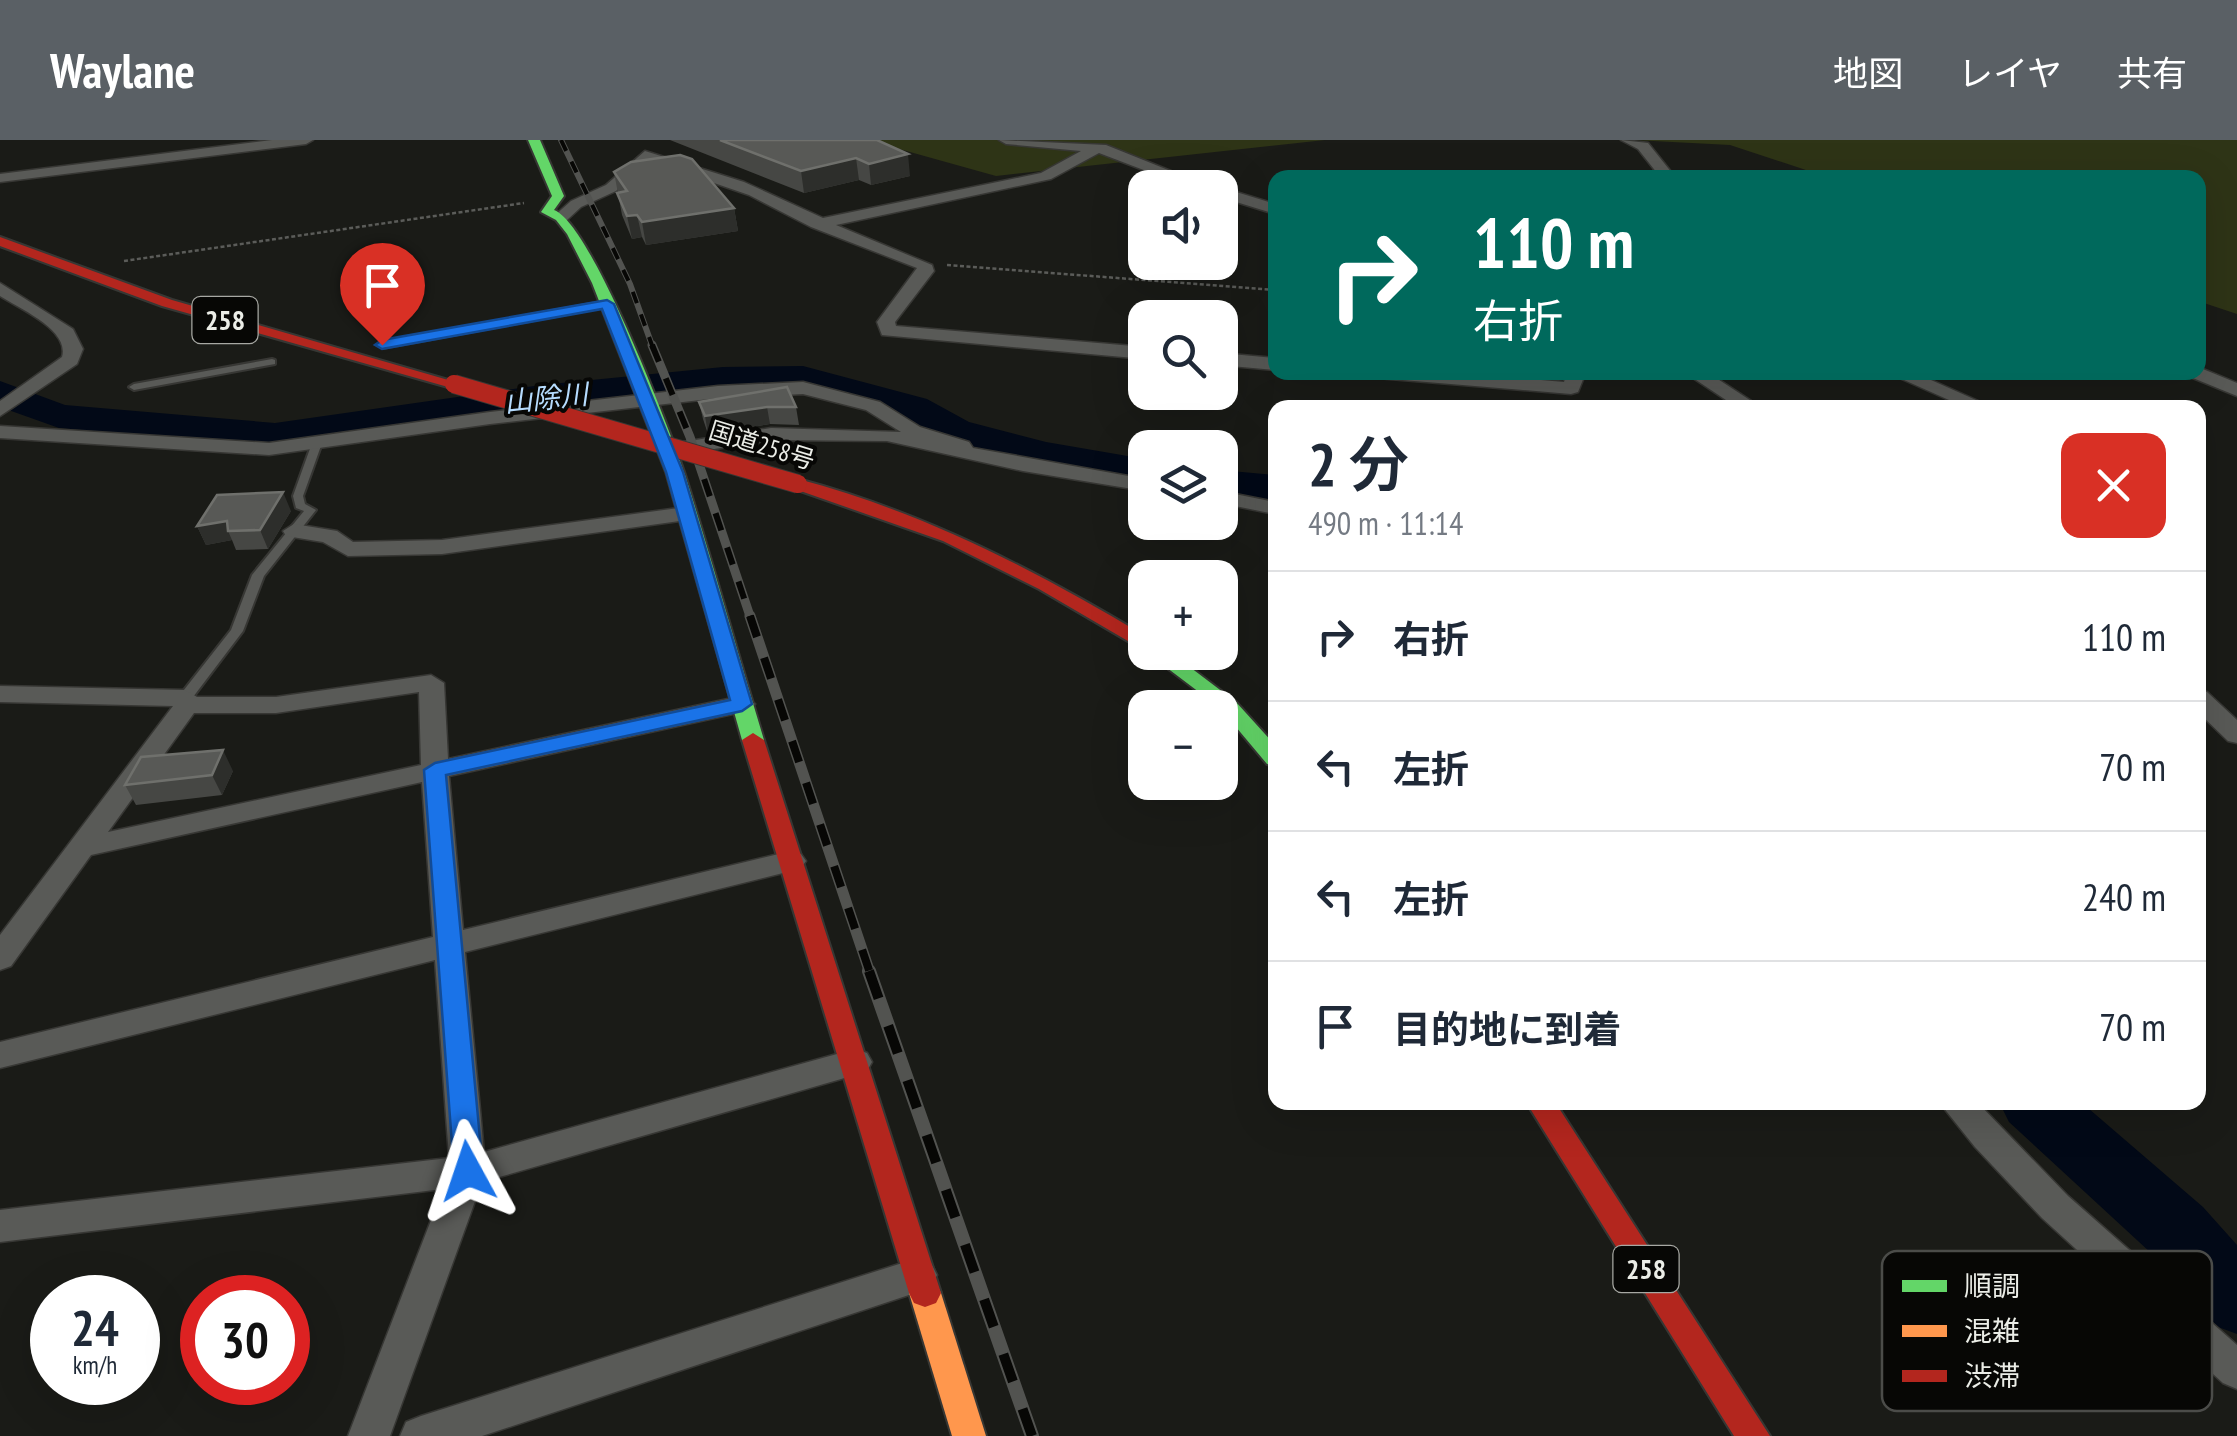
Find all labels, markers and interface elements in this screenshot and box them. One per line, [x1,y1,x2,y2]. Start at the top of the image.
text: Waylane [50,39,195,101]
text: 地図 [1833,50,1903,96]
text: レイヤ [1958,50,2062,96]
text: 共有 [2117,50,2187,96]
map controls [1128,170,1238,800]
button: sound [1128,170,1238,280]
text: 110 m [1473,197,1634,287]
icon: right [1308,210,1438,340]
pin [340,243,425,346]
icon: arrive [355,258,410,313]
text: 右折 [1473,291,1563,349]
road number: 258 [192,297,258,343]
button: search [1128,300,1238,410]
water label: 山除川 [502,374,593,420]
street label: 国道258号 [705,414,819,476]
text: 2 分 [1308,425,1409,503]
button: layers [1128,430,1238,540]
button: close [2061,433,2166,538]
text: 490 m · 11:14 [1308,502,1463,544]
button: + [1128,560,1238,670]
icon: right [1308,609,1363,664]
text: 110 m [2082,612,2166,661]
text: 右折 [1393,614,1469,663]
button: − [1128,690,1238,800]
icon: left [1308,739,1363,794]
text: 70 m [2099,742,2166,791]
text: 左折 [1393,744,1469,793]
icon: left [1308,869,1363,924]
text: 240 m [2082,872,2166,921]
text: 左折 [1393,874,1469,923]
icon: arrive [1308,999,1363,1054]
text: 70 m [2099,1002,2166,1051]
text: 目的地に到着 [1393,1004,1621,1053]
position arrow [416,1119,520,1223]
road number: 258 [1614,1246,1678,1292]
legend [1882,1251,2212,1411]
text: 順調 [1964,1267,2020,1304]
speed limit sign: 30 [180,1275,310,1405]
text: 24 [71,1295,119,1360]
text: 混雑 [1964,1312,2020,1349]
text: km/h [73,1349,117,1381]
text: 渋滞 [1964,1357,2020,1394]

